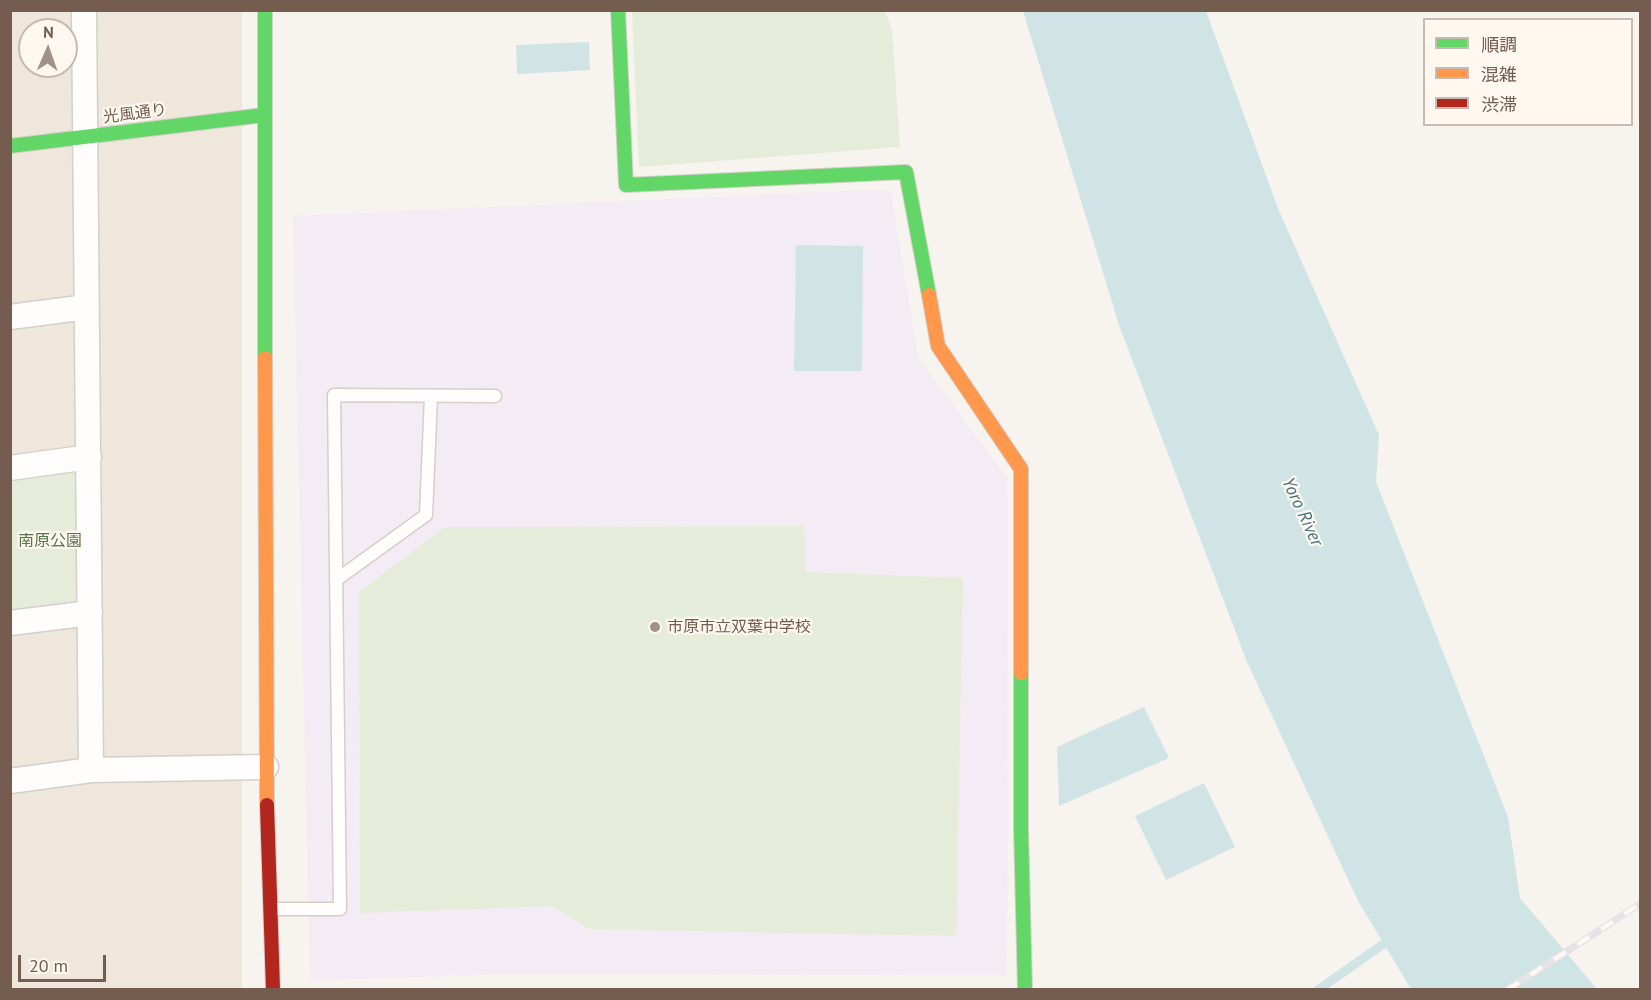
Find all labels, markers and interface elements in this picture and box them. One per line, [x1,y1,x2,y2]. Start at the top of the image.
north arrow [18,18,78,78]
legend [1423,18,1633,126]
text: N [43,22,54,42]
text: 順調 [1481,33,1517,56]
text: 混雑 [1481,63,1517,86]
text: 渋滞 [1481,93,1517,116]
street label: 光風通り [102,101,168,127]
water label: Yoro River [1277,474,1327,550]
park label: 南原公園 [18,531,82,551]
place label: 市原市立双葉中学校 [667,617,811,637]
marker: 市原市立双葉中学校 [648,620,662,634]
scale bar [21,943,110,981]
text: 20 m [29,954,68,977]

